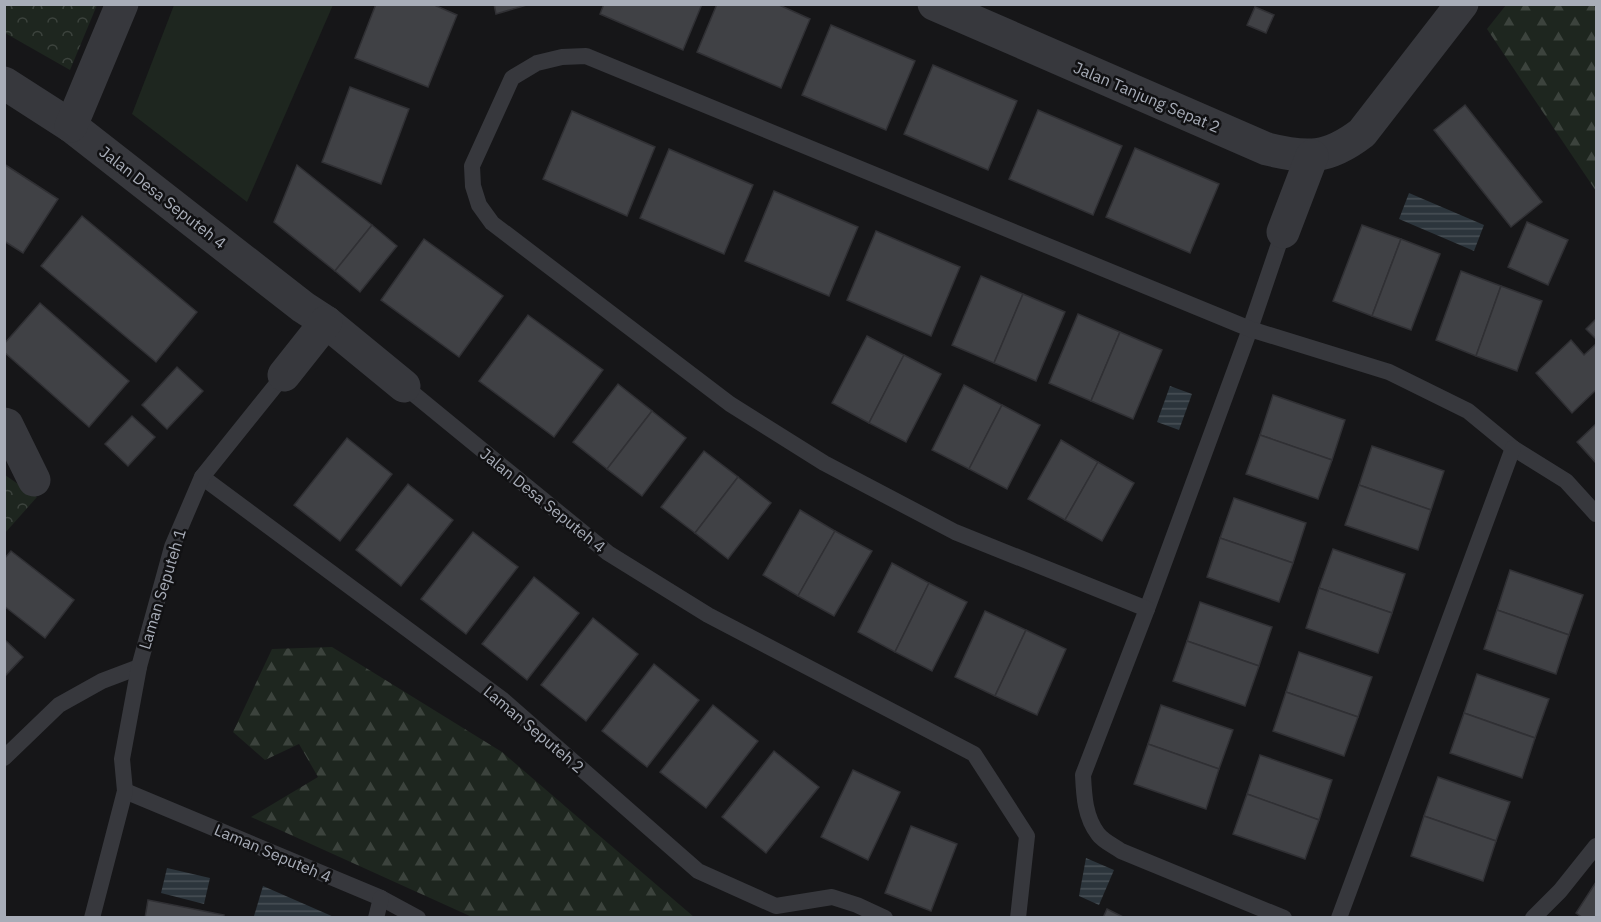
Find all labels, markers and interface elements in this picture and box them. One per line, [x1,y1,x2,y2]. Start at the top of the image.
street label: Jalan Tanjung Sepat 2 [1071,57,1223,137]
street label: Jalan Desa Seputeh 4 [96,141,230,253]
street label: Jalan Desa Seputeh 4 [476,443,610,557]
street label: Laman Seputeh 1 [134,526,190,652]
street label: Laman Seputeh 2 [480,681,588,777]
street label: Laman Seputeh 4 [211,819,335,887]

